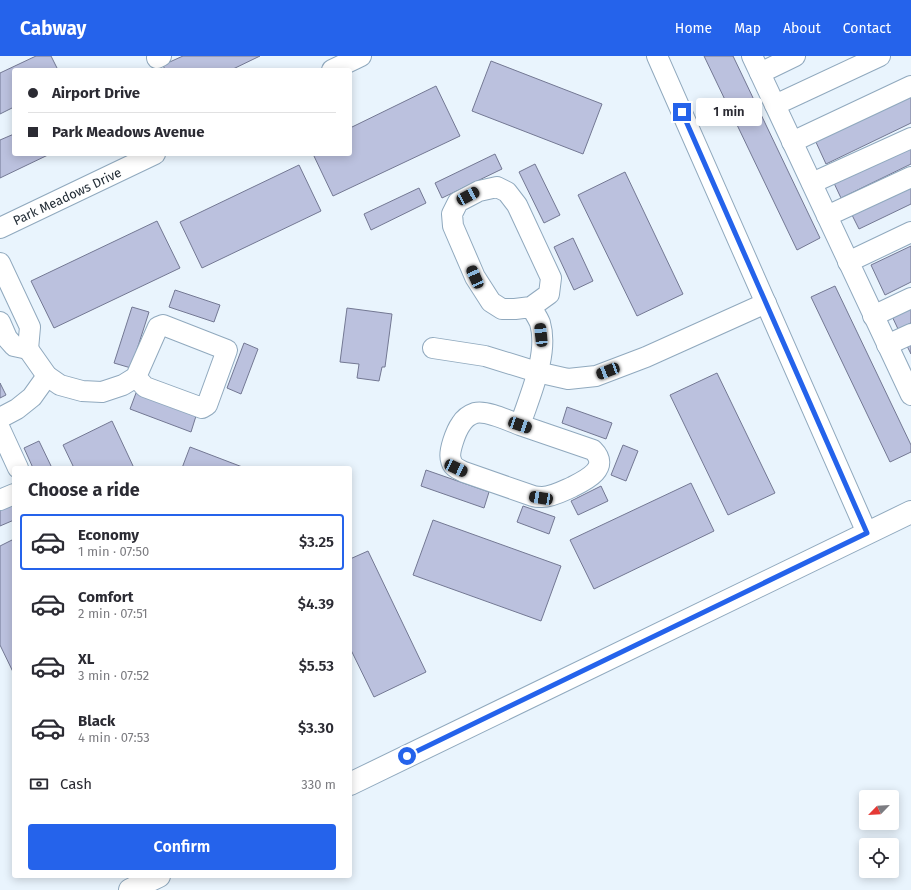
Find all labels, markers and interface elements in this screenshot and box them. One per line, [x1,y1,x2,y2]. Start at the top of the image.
text: Cabway [20,17,86,40]
text: Home [675,20,712,37]
text: Map [734,20,761,37]
text: About [783,20,821,37]
text: Contact [843,20,891,37]
text: Airport Drive [52,84,140,102]
callout: 1 min [696,98,762,126]
route end [673,103,691,121]
text: 1 min [713,104,745,119]
text: Park Meadows Avenue [52,123,204,141]
street label: Park Meadows Drive [11,165,124,228]
car [455,185,481,207]
car [465,264,485,290]
car [534,322,548,348]
car [595,361,621,381]
car [507,415,533,435]
car [443,457,469,479]
text: Choose a ride [28,479,140,501]
car [528,490,554,506]
icon: car [30,524,66,560]
text: Economy [78,526,139,544]
text: $3.25 [299,533,334,551]
text: 1 min · 07:50 [78,544,149,559]
icon: car [30,586,66,622]
text: Comfort [78,588,134,606]
text: $4.39 [298,595,334,613]
text: 2 min · 07:51 [78,606,148,621]
icon: car [30,648,66,684]
text: XL [78,650,94,668]
text: $5.53 [299,657,334,675]
text: 3 min · 07:52 [78,668,149,683]
icon: car [30,710,66,746]
text: Black [78,712,115,730]
text: $3.30 [298,719,334,737]
text: 4 min · 07:53 [78,730,150,745]
route start [398,747,416,765]
icon: cash [28,773,50,795]
text: Cash [60,775,92,793]
text: 330 m [301,777,336,792]
north arrow [859,790,899,830]
map controls [859,790,899,878]
button: Confirm [28,824,336,870]
button: locate [859,838,899,878]

